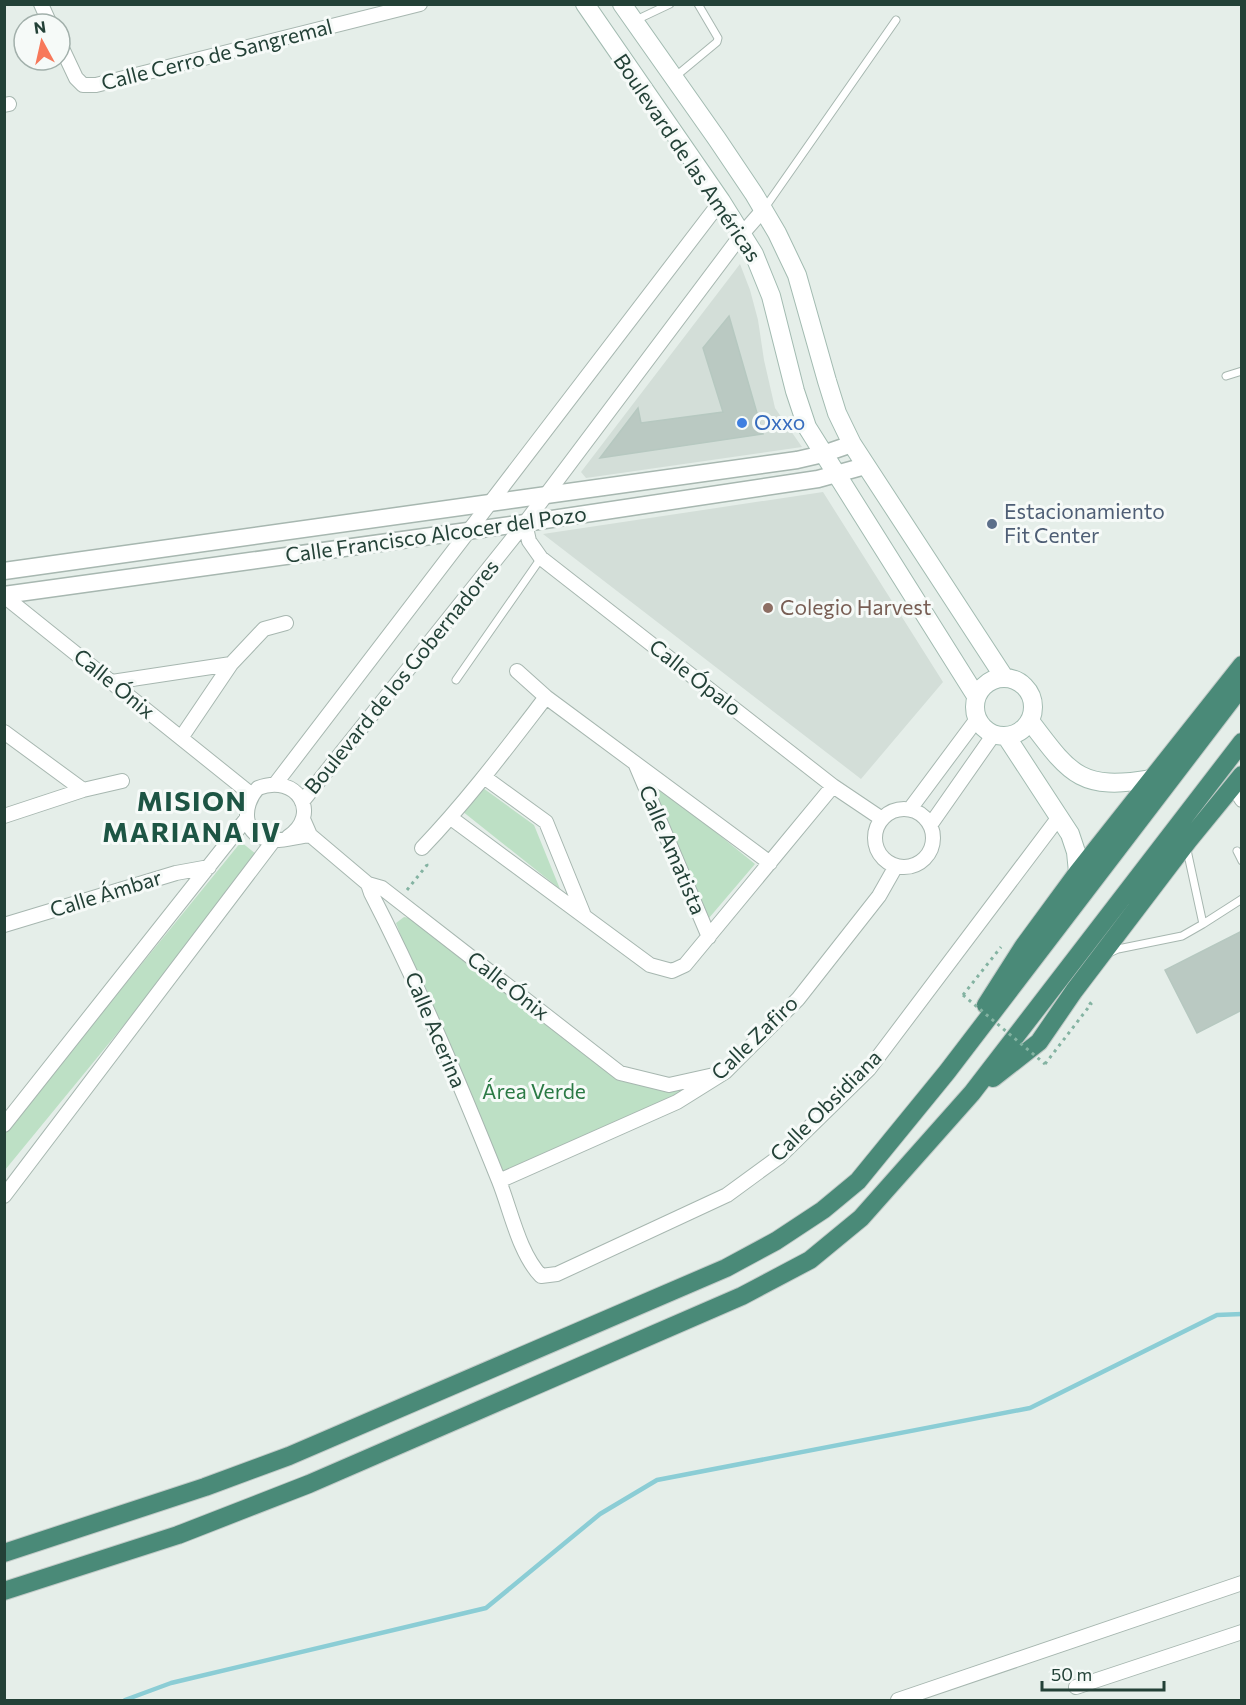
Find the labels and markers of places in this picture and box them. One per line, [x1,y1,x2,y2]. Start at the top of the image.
place label: Oxxo [754,409,805,434]
marker: Oxxo [735,416,749,430]
place label: Estacionamiento Fit Center [1004,498,1165,547]
marker: Estacionamiento Fit Center [985,517,999,531]
place label: Colegio Harvest [780,594,931,619]
marker: Colegio Harvest [761,601,775,615]

